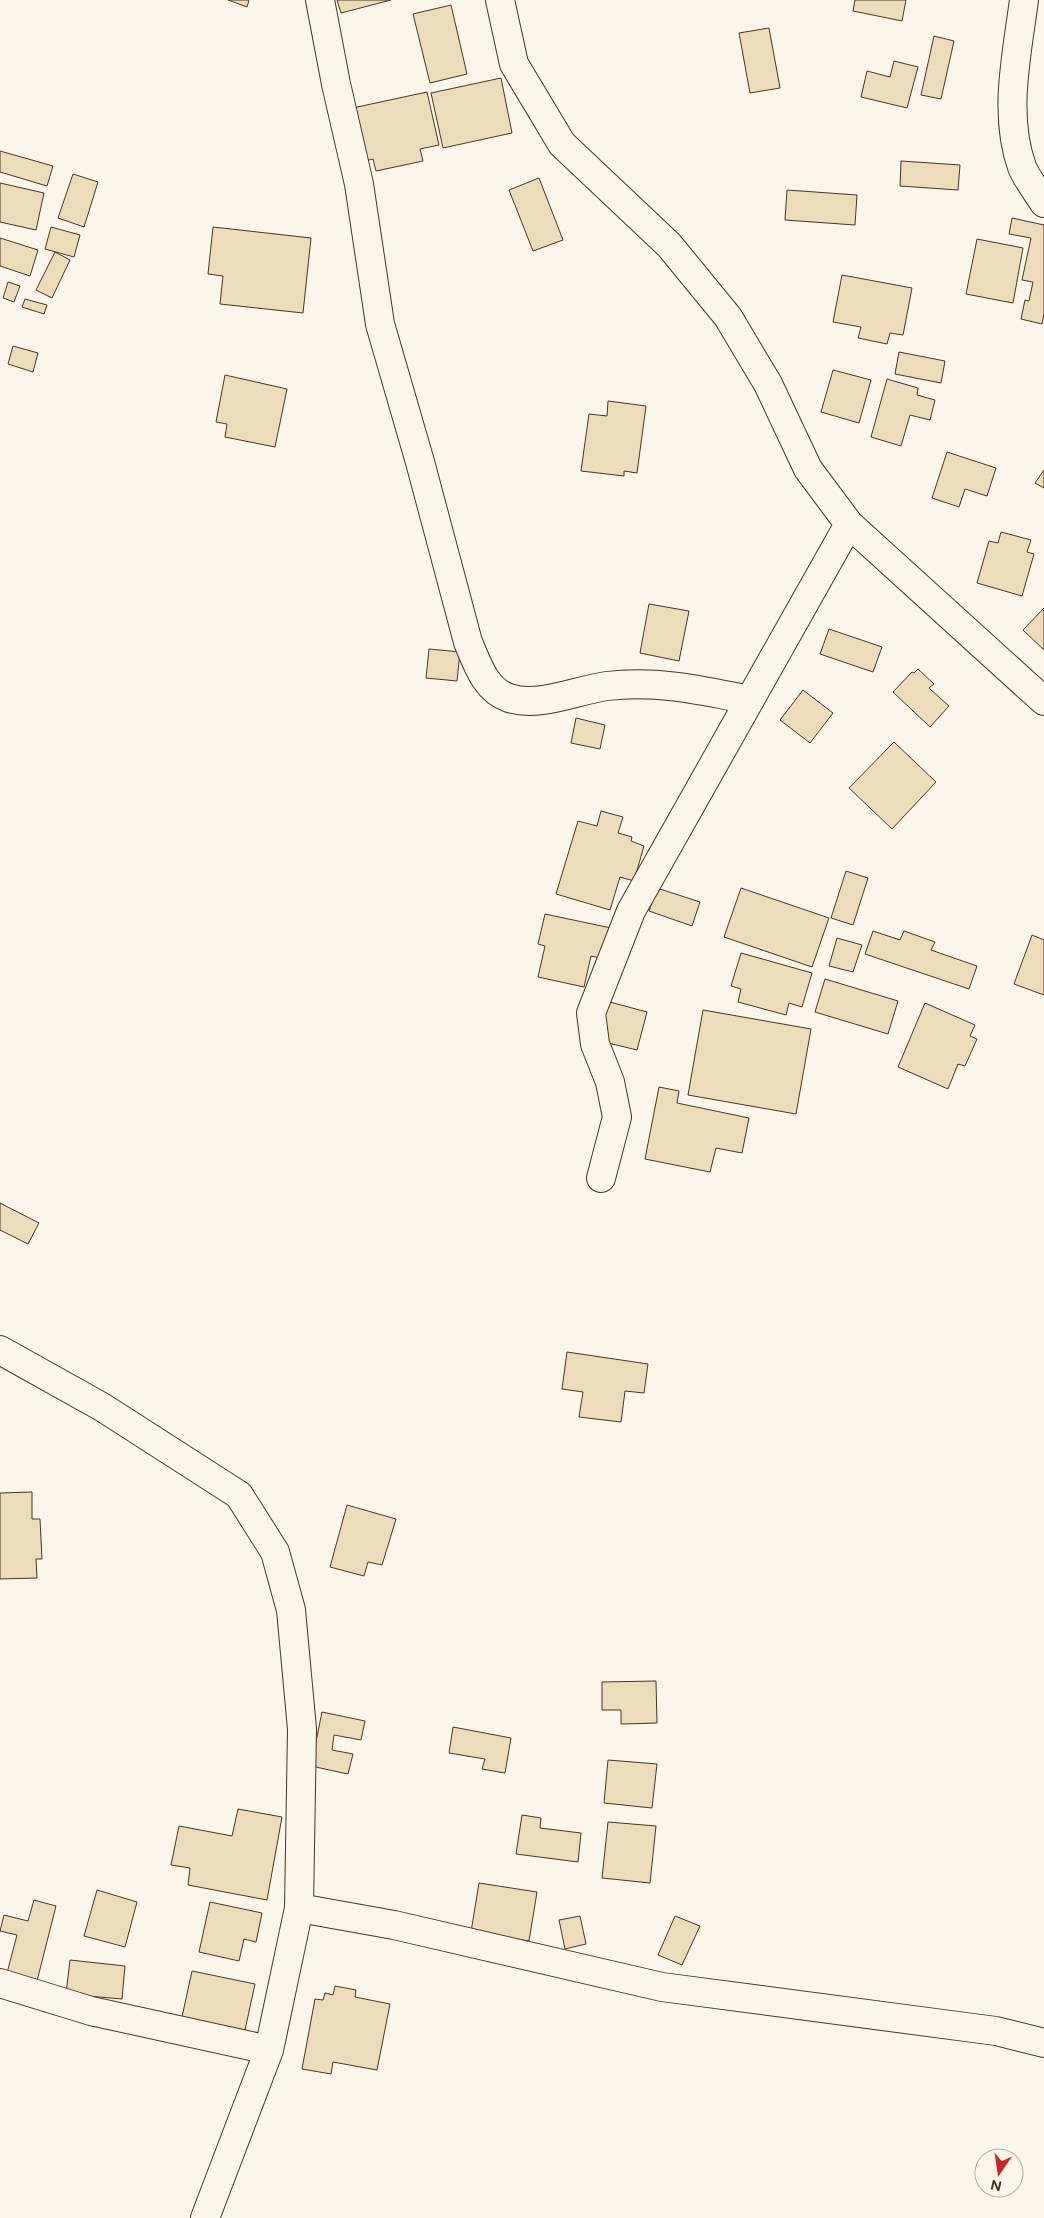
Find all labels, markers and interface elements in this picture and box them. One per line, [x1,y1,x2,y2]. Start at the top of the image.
north arrow [974,2148,1024,2198]
text: N [989,2176,1003,2195]

